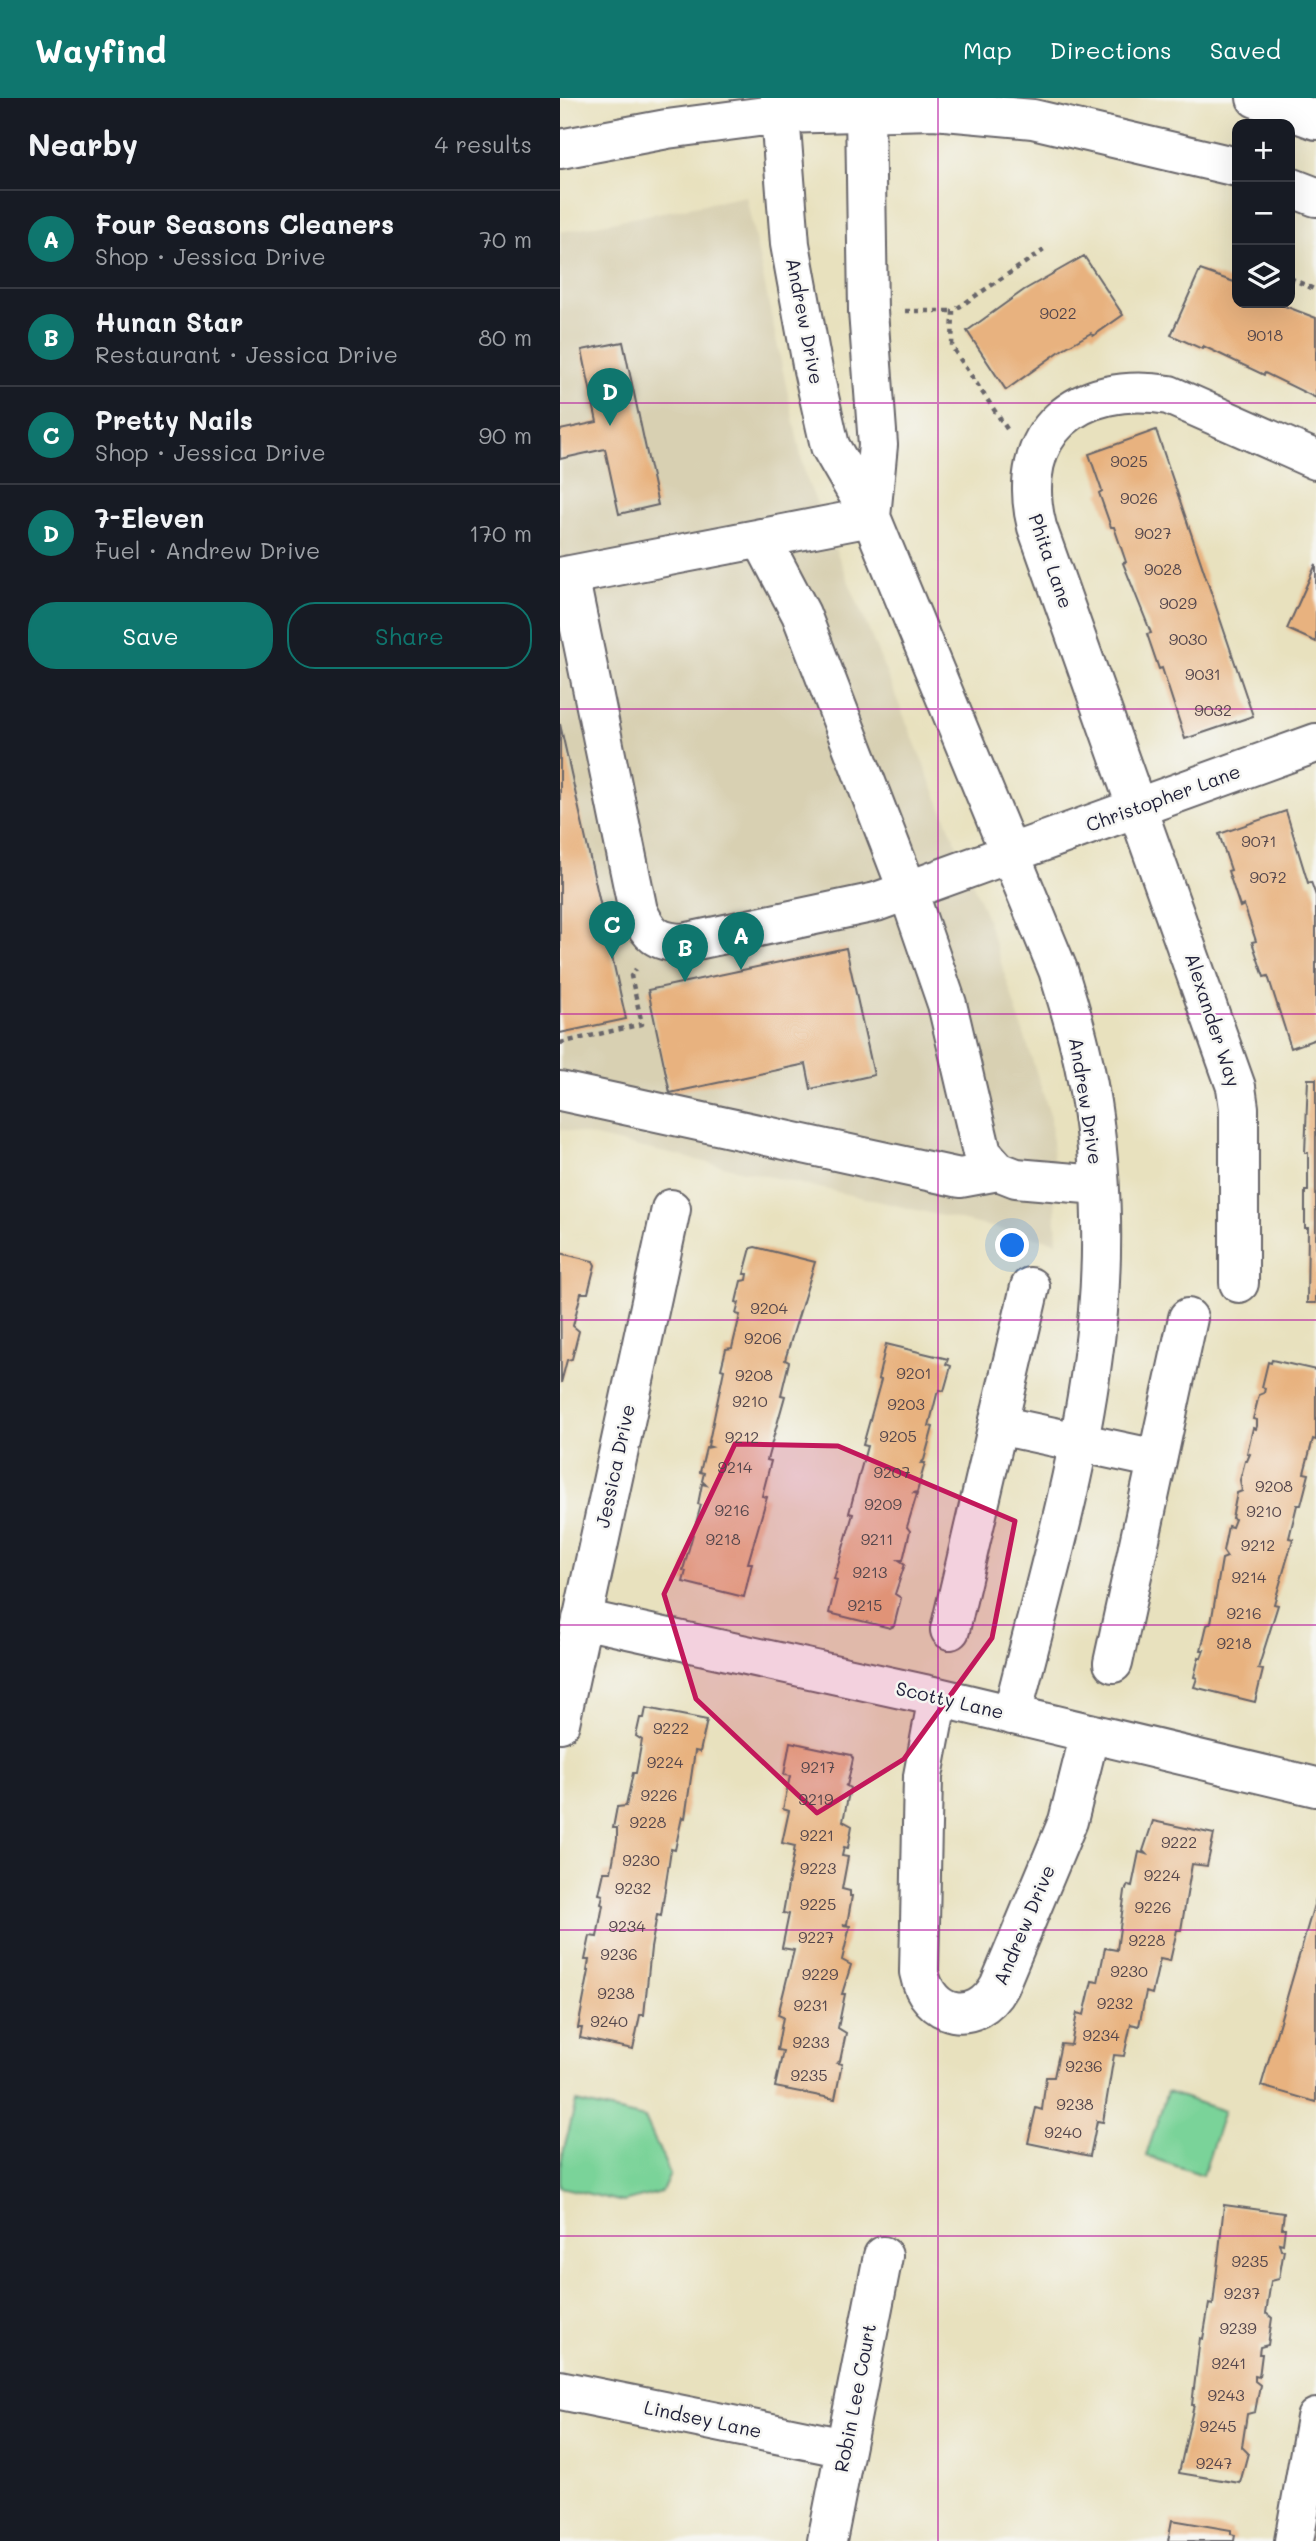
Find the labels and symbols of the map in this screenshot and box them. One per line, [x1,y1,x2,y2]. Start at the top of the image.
street label: Andrew Drive [781,256,830,386]
house number: 9022 [1039,302,1077,323]
house number: 9018 [1247,324,1283,345]
pin: D [587,368,633,426]
house number: 9025 [1110,450,1148,471]
house number: 9026 [1120,487,1158,508]
street label: Phita Lane [1024,510,1079,611]
house number: 9027 [1134,522,1172,543]
house number: 9028 [1144,558,1182,579]
house number: 9029 [1159,592,1197,613]
house number: 9030 [1169,628,1207,649]
house number: 9031 [1185,663,1221,684]
house number: 9032 [1194,699,1232,720]
street label: Christopher Lane [1082,758,1243,837]
house number: 9071 [1241,830,1277,851]
house number: 9072 [1249,866,1287,887]
pin: C [589,901,635,959]
pin: A [718,912,764,970]
pin: B [662,924,708,982]
street label: Alexander Way [1180,950,1247,1090]
street label: Andrew Drive [1064,1036,1109,1166]
your location [995,1228,1029,1262]
house number: 9204 [750,1297,788,1318]
house number: 9206 [744,1327,782,1348]
house number: 9201 [896,1362,932,1383]
house number: 9208 [735,1364,773,1385]
house number: 9210 [732,1390,768,1411]
house number: 9203 [887,1393,925,1414]
street label: Jessica Drive [589,1402,640,1530]
house number: 9205 [879,1425,917,1446]
house number: 9212 [725,1426,759,1447]
house number: 9214 [718,1456,753,1477]
house number: 9207 [873,1461,911,1482]
house number: 9208 [1255,1475,1293,1496]
house number: 9209 [864,1493,902,1514]
house number: 9216 [714,1499,750,1520]
house number: 9210 [1246,1500,1282,1521]
house number: 9218 [705,1528,741,1549]
house number: 9211 [861,1528,893,1549]
house number: 9212 [1241,1534,1275,1555]
house number: 9213 [853,1561,887,1582]
house number: 9214 [1232,1566,1267,1587]
house number: 9215 [848,1594,882,1615]
house number: 9216 [1226,1602,1262,1623]
house number: 9218 [1216,1632,1252,1653]
street label: Scotty Lane [894,1675,1007,1724]
house number: 9222 [653,1717,689,1738]
house number: 9224 [647,1751,684,1772]
house number: 9217 [801,1756,835,1777]
house number: 9226 [641,1784,677,1805]
house number: 9219 [799,1788,833,1809]
house number: 9228 [630,1811,667,1832]
house number: 9221 [800,1824,834,1845]
house number: 9222 [1161,1831,1197,1852]
house number: 9230 [622,1849,660,1870]
house number: 9223 [800,1857,836,1878]
street label: Andrew Drive [987,1861,1060,1989]
house number: 9224 [1144,1864,1181,1885]
house number: 9232 [615,1877,651,1898]
house number: 9225 [800,1893,836,1914]
house number: 9226 [1135,1896,1171,1917]
house number: 9234 [608,1915,646,1936]
house number: 9227 [798,1926,834,1947]
house number: 9228 [1129,1929,1166,1950]
house number: 9236 [600,1943,638,1964]
house number: 9230 [1110,1960,1148,1981]
house number: 9229 [802,1963,838,1984]
house number: 9238 [597,1982,635,2003]
house number: 9232 [1097,1992,1133,2013]
house number: 9231 [794,1994,828,2015]
house number: 9240 [590,2010,628,2031]
house number: 9234 [1082,2024,1120,2045]
house number: 9233 [792,2031,830,2052]
house number: 9236 [1065,2055,1103,2076]
house number: 9235 [790,2064,828,2085]
house number: 9238 [1056,2093,1094,2114]
house number: 9240 [1044,2121,1082,2142]
house number: 9235 [1231,2250,1269,2271]
house number: 9237 [1224,2282,1260,2303]
house number: 9239 [1219,2317,1257,2338]
street label: Robin Lee Court [828,2322,881,2474]
house number: 9241 [1212,2352,1246,2373]
house number: 9243 [1207,2384,1245,2405]
street label: Lindsey Lane [642,2394,764,2443]
house number: 9245 [1199,2415,1237,2436]
house number: 9247 [1196,2452,1232,2473]

